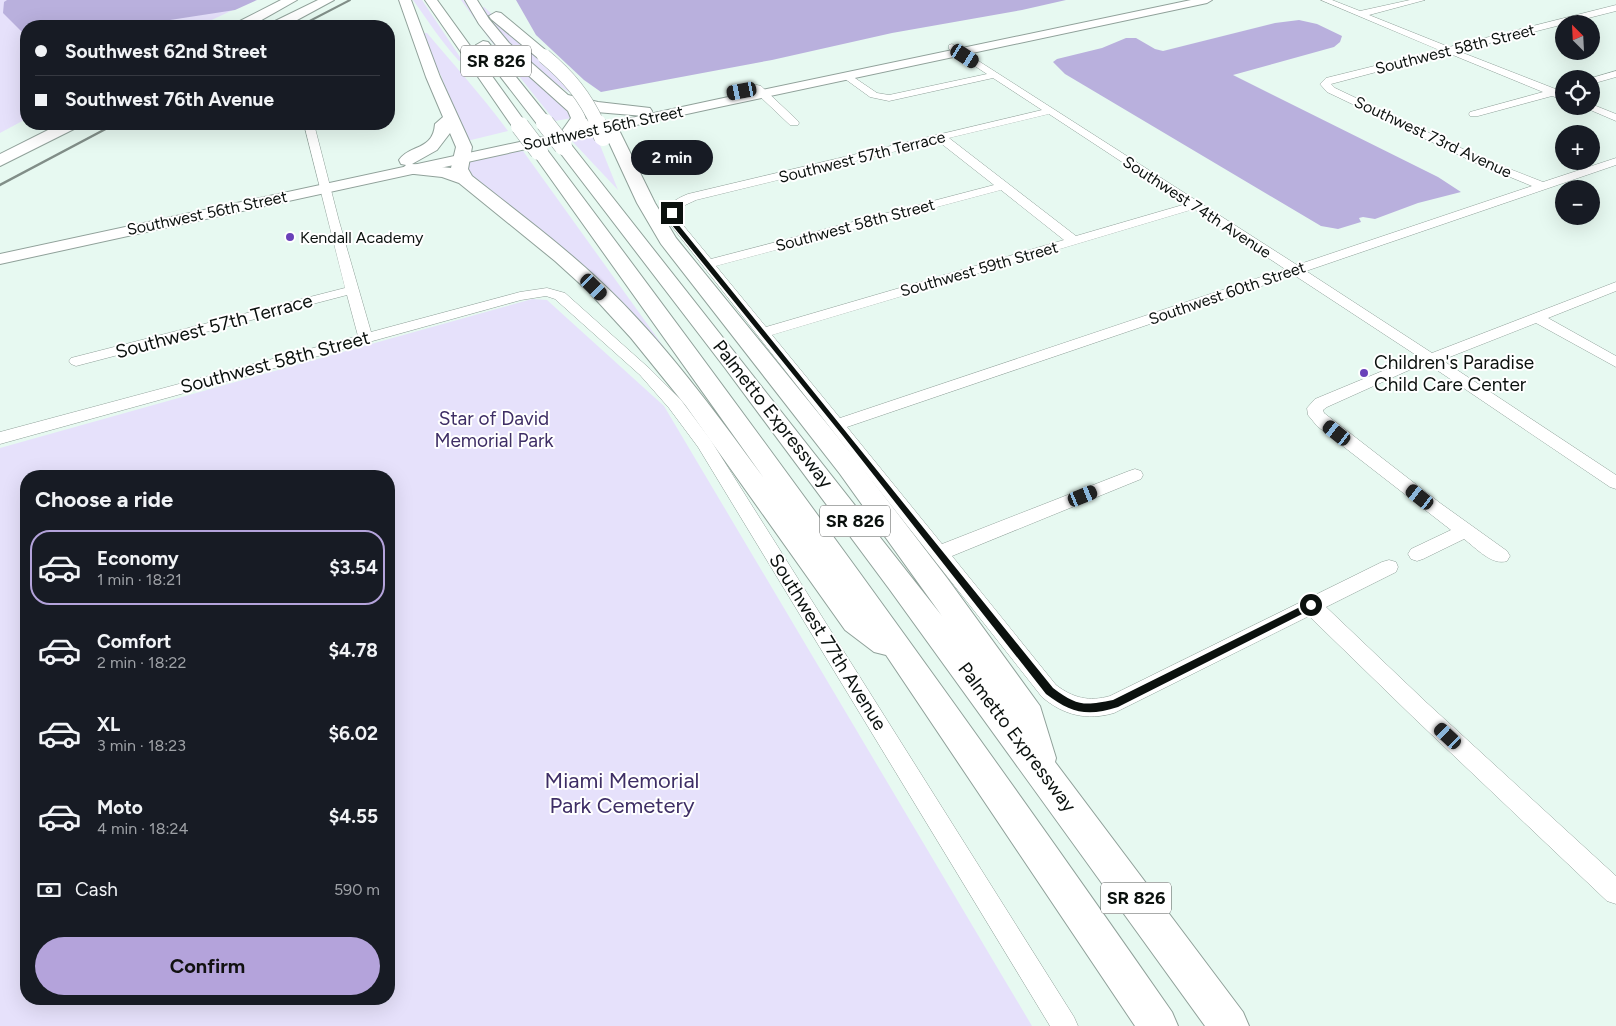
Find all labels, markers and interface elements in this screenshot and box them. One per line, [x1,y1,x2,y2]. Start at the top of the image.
north arrow [1555,15,1600,60]
map controls [1555,15,1600,225]
street label: Southwest 58th Street [1373,20,1537,78]
text: Southwest 62nd Street [65,40,267,63]
car [948,42,981,70]
road number: SR 826 [461,46,531,76]
button: locate [1555,70,1600,115]
car [725,81,758,101]
text: Southwest 76th Avenue [65,88,274,111]
street label: Southwest 73rd Avenue [1351,92,1515,182]
street label: Southwest 56th Street [521,102,685,154]
button: + [1555,125,1600,170]
street label: Southwest 57th Terrace [777,127,948,187]
callout: 2 min [631,140,713,176]
text: 2 min [652,148,692,167]
street label: Southwest 74th Avenue [1119,152,1275,262]
button: − [1555,180,1600,225]
street label: Southwest 56th Street [125,187,289,239]
street label: Southwest 58th Street [773,195,937,255]
route end [661,202,683,224]
place label: Kendall Academy [300,228,424,247]
marker: Kendall Academy [284,231,296,243]
street label: Southwest 59th Street [898,237,1060,301]
street label: Southwest 60th Street [1146,257,1308,329]
car [578,271,609,303]
street label: Southwest 57th Terrace [113,289,315,363]
street label: Southwest 58th Street [178,326,372,398]
street label: Palmetto Expressway [708,335,838,493]
place label: Children's Paradise Child Care Center [1374,351,1534,396]
marker: Children's Paradise Child Care Center [1358,367,1370,379]
park label: Star of David Memorial Park [434,407,554,452]
car [1320,418,1353,448]
car [1403,482,1436,512]
car [1066,483,1099,509]
text: Choose a ride [35,486,173,513]
road number: SR 826 [820,506,890,536]
icon: car [37,545,82,590]
text: Economy [97,547,179,570]
street label: Southwest 77th Avenue [764,549,892,735]
text: $3.54 [329,556,378,579]
text: 1 min · 18:21 [97,570,182,589]
route start [1300,594,1322,616]
icon: car [37,628,82,673]
text: Comfort [97,630,172,653]
text: $4.78 [329,639,378,662]
text: 2 min · 18:22 [97,653,187,672]
street label: Palmetto Expressway [953,658,1081,816]
icon: car [37,711,82,756]
text: XL [97,713,120,736]
car [1431,720,1464,752]
text: $6.02 [328,722,378,745]
text: 3 min · 18:23 [97,736,186,755]
park label: Miami Memorial Park Cemetery [545,767,699,819]
icon: car [37,794,82,839]
text: Moto [97,796,143,819]
text: $4.55 [329,805,378,828]
text: 4 min · 18:24 [97,819,188,838]
icon: cash [35,876,63,904]
text: Cash [75,878,118,901]
text: 590 m [334,880,380,899]
road number: SR 826 [1101,882,1171,914]
button: Confirm [35,937,380,995]

